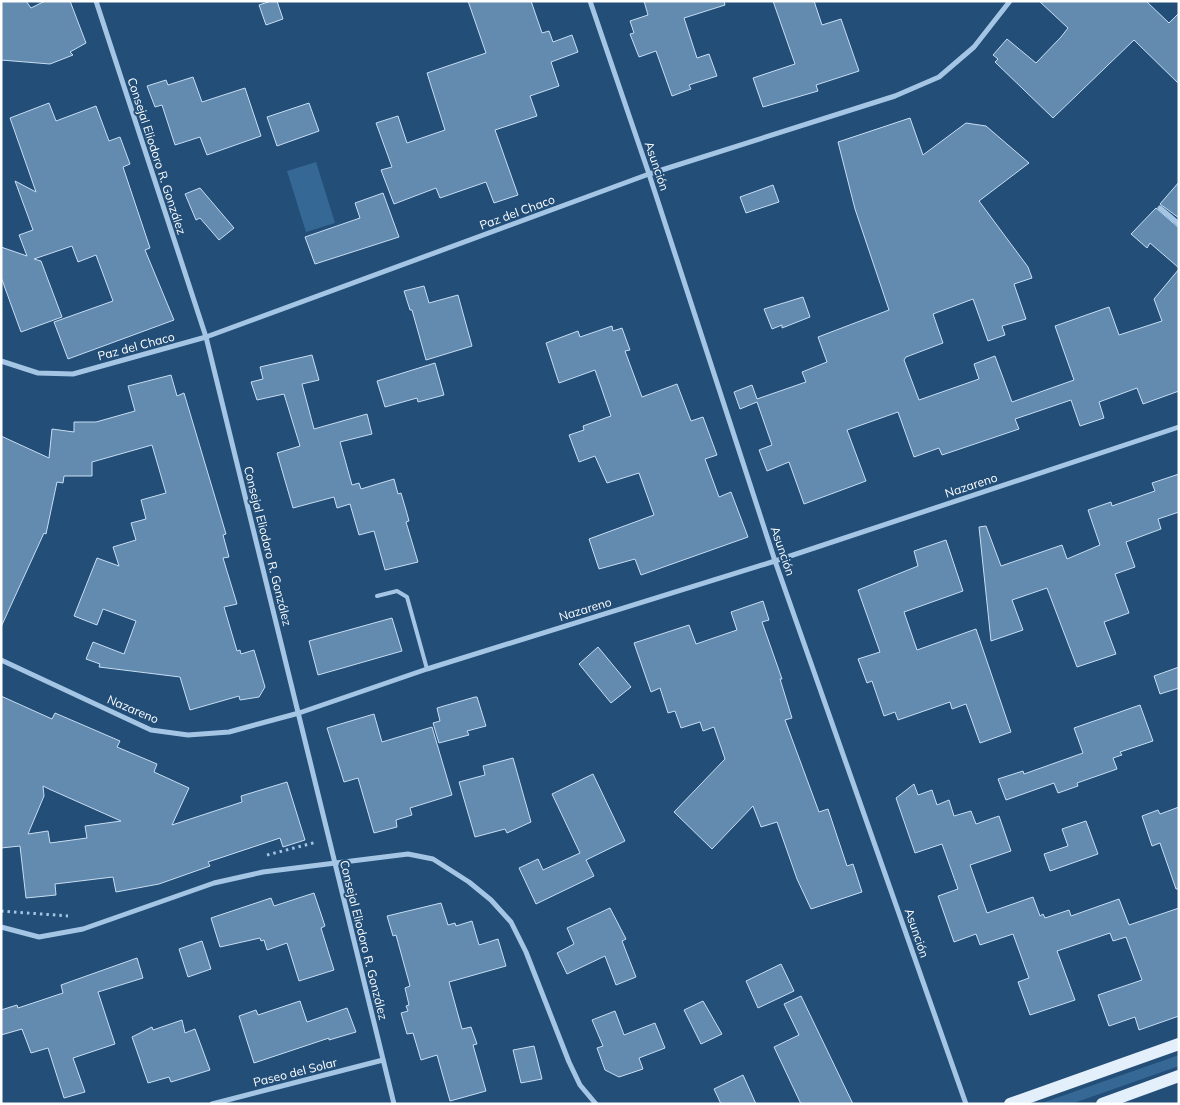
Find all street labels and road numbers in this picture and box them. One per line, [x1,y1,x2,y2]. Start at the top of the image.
street label: Consejal Eliodoro R. González [125,76,189,236]
street label: Asunción [642,139,672,193]
street label: Paz del Chaco [477,191,557,233]
street label: Paz del Chaco [96,329,176,363]
street label: Consejal Eliodoro R. González [241,465,295,627]
street label: Nazareno [943,469,999,501]
street label: Asunción [768,524,798,578]
street label: Nazareno [557,594,613,624]
street label: Nazareno [105,692,161,727]
street label: Consejal Eliodoro R. González [337,859,391,1021]
street label: Asunción [902,906,932,960]
street label: Paseo del Solar [252,1054,339,1090]

